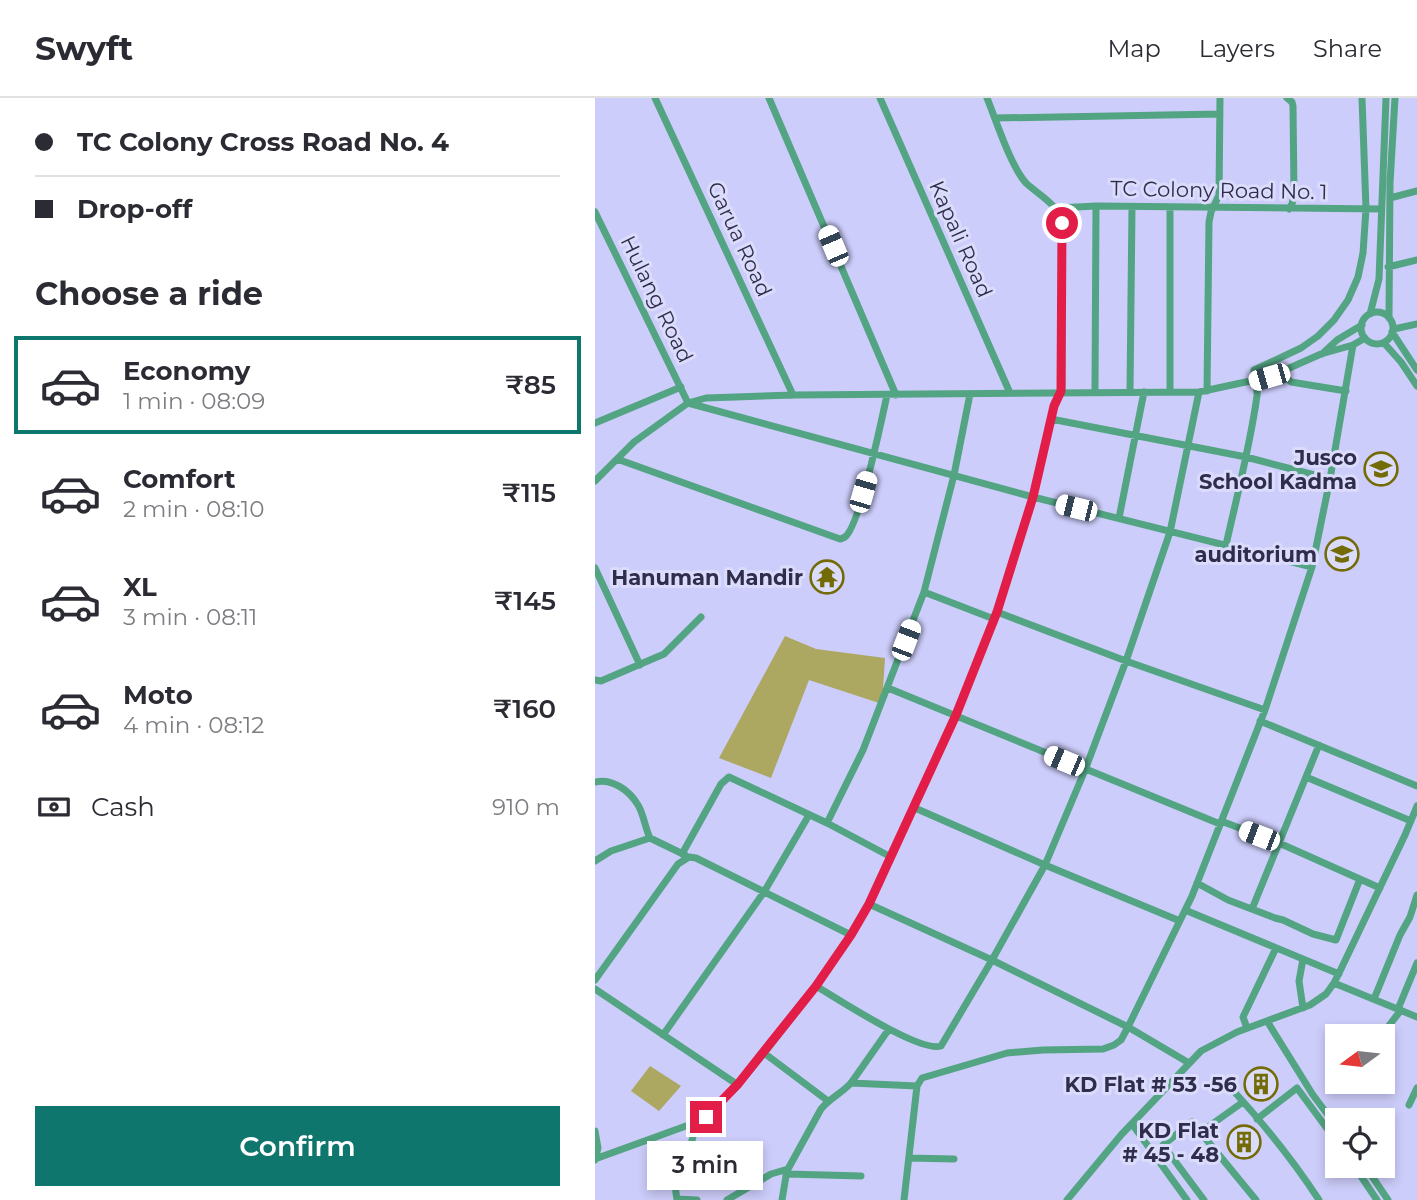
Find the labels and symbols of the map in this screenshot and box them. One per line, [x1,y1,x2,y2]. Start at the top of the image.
street label: TC Colony Road No. 1 [1110,176,1328,204]
street label: Kapali Road [924,177,998,301]
street label: Garua Road [702,178,778,300]
route start [1046,207,1078,239]
car [816,223,851,269]
street label: Hulang Road [615,231,699,367]
car [1246,361,1293,393]
place label: Jusco School Kadma [1199,445,1357,494]
school or university icon: Jusco School Kadma [1362,450,1400,488]
car [848,469,879,515]
car [1054,493,1099,523]
school or university icon: auditorium [1323,535,1361,573]
place label: auditorium [1194,542,1317,567]
temple icon: Hanuman Mandir [808,558,846,596]
place label: Hanuman Mandir [611,565,803,590]
car [889,617,924,663]
car [1041,743,1088,779]
car [1236,819,1283,853]
north arrow [1325,1024,1395,1094]
building icon: KD Flat # 53 -56 [1242,1065,1280,1103]
place label: KD Flat # 53 -56 [1065,1072,1237,1097]
route end [690,1101,722,1133]
place label: KD Flat # 45 - 48 [1122,1118,1219,1167]
building icon: KD Flat # 45 - 48 [1225,1123,1263,1161]
callout: 3 min [648,1142,764,1190]

